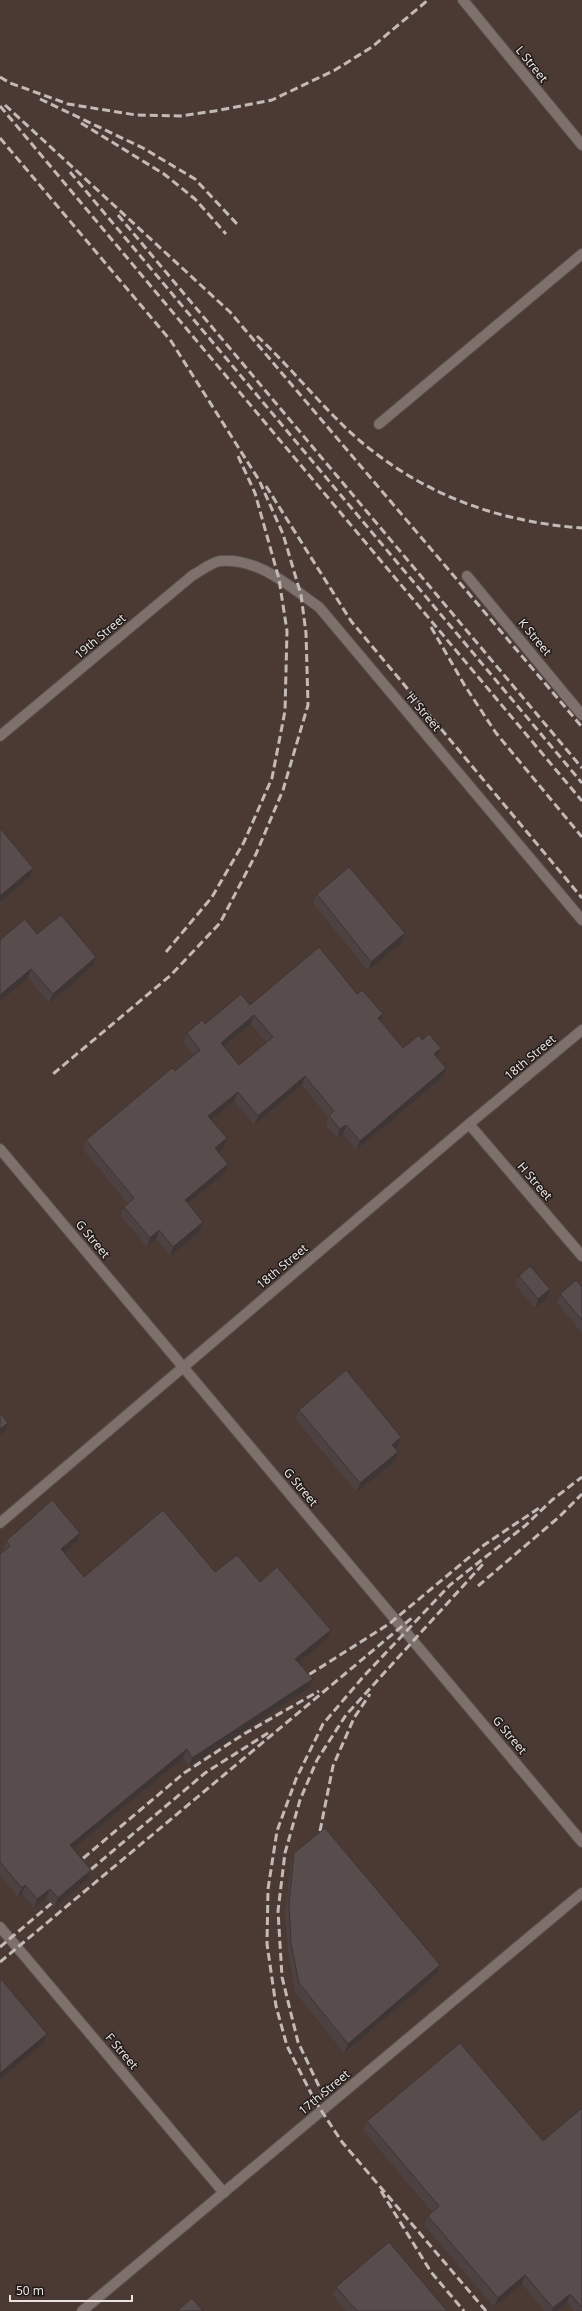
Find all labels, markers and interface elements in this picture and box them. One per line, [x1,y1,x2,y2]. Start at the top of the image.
street label: L Street [512,42,553,87]
street label: 19th Street [71,609,130,662]
street label: K Street [514,615,556,660]
street label: H Street [403,689,446,735]
street label: 18th Street [501,1030,560,1083]
street label: H Street [514,1158,557,1204]
street label: G Street [72,1216,115,1262]
street label: 18th Street [253,1239,312,1292]
street label: G Street [280,1464,323,1510]
street label: G Street [489,1712,532,1758]
street label: F Street [102,2029,143,2073]
street label: 17th Street [295,2065,354,2118]
scale bar [10,2277,132,2303]
text: 50 m [16,2282,44,2299]

